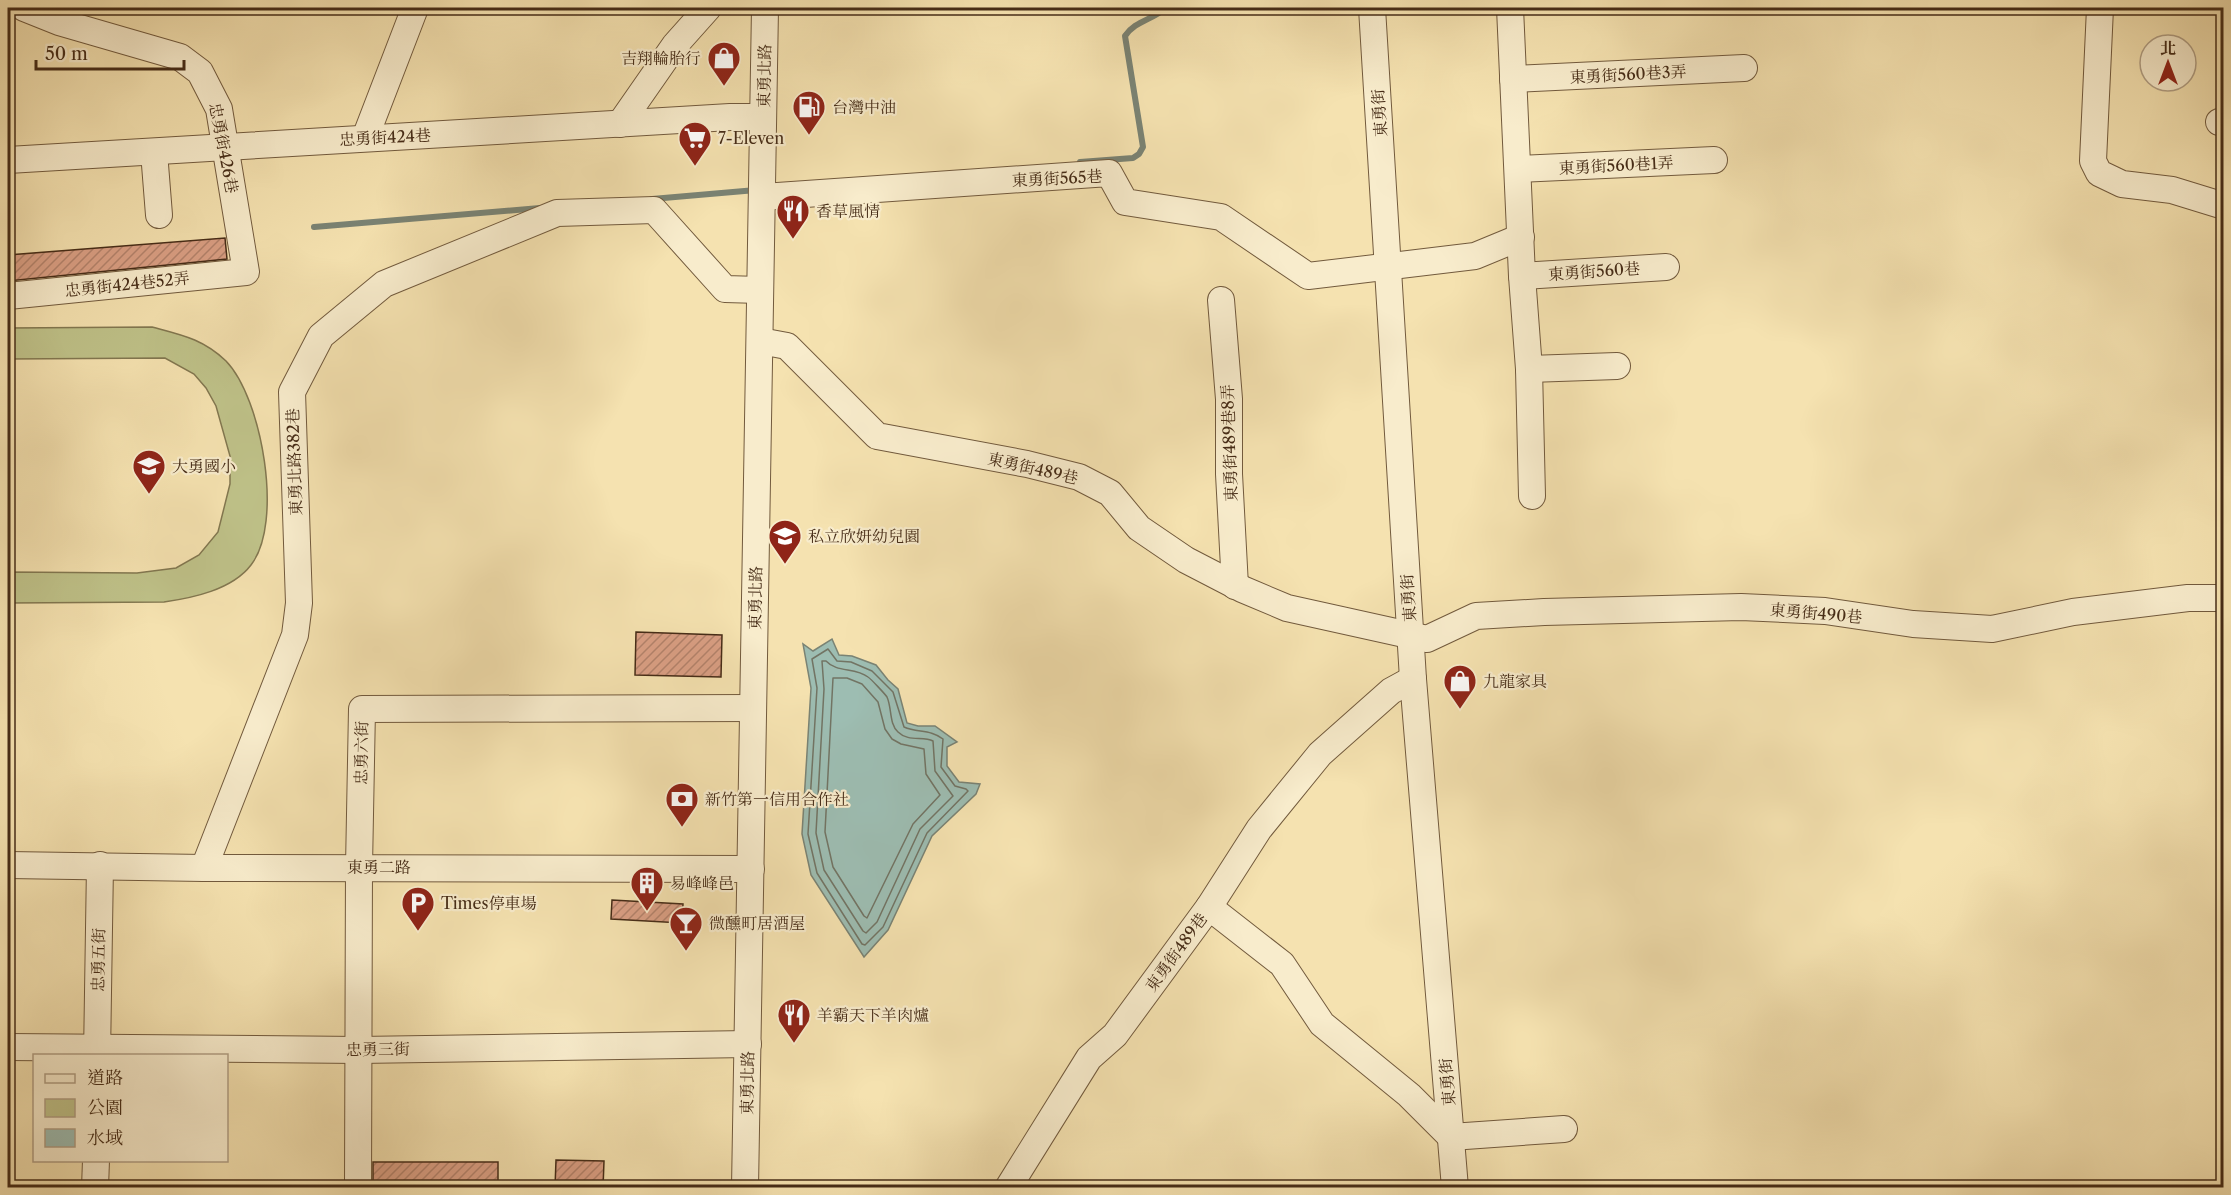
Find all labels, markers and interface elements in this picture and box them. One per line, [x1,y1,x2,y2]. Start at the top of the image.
scale bar [36,33,184,71]
north arrow [2138,33,2198,93]
text: 北 [2160,38,2176,58]
shop icon: 吉翔輪胎行 [706,40,742,87]
text: 50 m [45,43,88,65]
street label: 東勇北路 [753,44,775,108]
place label: 吉翔輪胎行 [621,48,701,68]
street label: 東勇街560巷3弄 [1569,61,1687,87]
street label: 東勇街 [1367,88,1391,138]
fuel station icon: 台灣中油 [791,89,827,136]
place label: 台灣中油 [832,97,896,117]
street label: 忠勇街426巷 [205,101,243,195]
supermarket icon: 7-Eleven [677,120,713,167]
street label: 忠勇街424巷 [339,125,431,149]
place label: 7-Eleven [718,128,784,148]
street label: 東勇街560巷1弄 [1558,152,1674,178]
street label: 東勇街565巷 [1011,166,1103,190]
restaurant icon: 香草風情 [775,193,811,240]
place label: 香草風情 [816,201,880,221]
street label: 東勇街560巷 [1547,258,1641,284]
street label: 忠勇街424巷52弄 [64,267,190,301]
street label: 東勇街489巷8弄 [1217,384,1241,502]
street label: 東勇北路382巷 [282,408,306,516]
school or university icon: 大勇國小 [131,448,167,495]
street label: 東勇街489巷 [986,448,1080,488]
place label: 大勇國小 [172,456,236,476]
school or university icon: 私立欣妍幼兒園 [767,518,803,565]
place label: 私立欣妍幼兒園 [808,526,920,546]
street label: 東勇北路 [744,566,766,630]
street label: 東勇街 [1396,573,1420,623]
street label: 東勇街490巷 [1769,599,1863,627]
shop icon: 九龍家具 [1442,663,1478,710]
place label: 九龍家具 [1483,671,1547,691]
street label: 忠勇六街 [350,721,372,785]
bank icon: 新竹第一信用合作社 [664,781,700,828]
place label: 新竹第一信用合作社 [705,789,849,809]
street label: 東勇二路 [347,857,411,877]
building icon: 易峰峰邑 [629,865,665,912]
place label: 易峰峰邑 [670,873,734,893]
parking icon: Times停車場 [400,885,436,932]
place label: Times停車場 [441,893,536,913]
bar icon: 微醺町居酒屋 [668,905,704,952]
street label: 東勇街489巷 [1141,909,1211,995]
place label: 微醺町居酒屋 [709,913,805,933]
street label: 忠勇五街 [87,928,109,992]
restaurant icon: 羊霸天下羊肉爐 [776,997,812,1044]
place label: 羊霸天下羊肉爐 [817,1005,929,1025]
street label: 忠勇三街 [346,1038,410,1060]
street label: 東勇北路 [736,1051,758,1115]
legend [33,1054,228,1162]
street label: 東勇街 [1435,1057,1459,1107]
text: 道路 [87,1067,123,1089]
text: 公園 [87,1097,123,1119]
text: 水域 [87,1127,123,1149]

